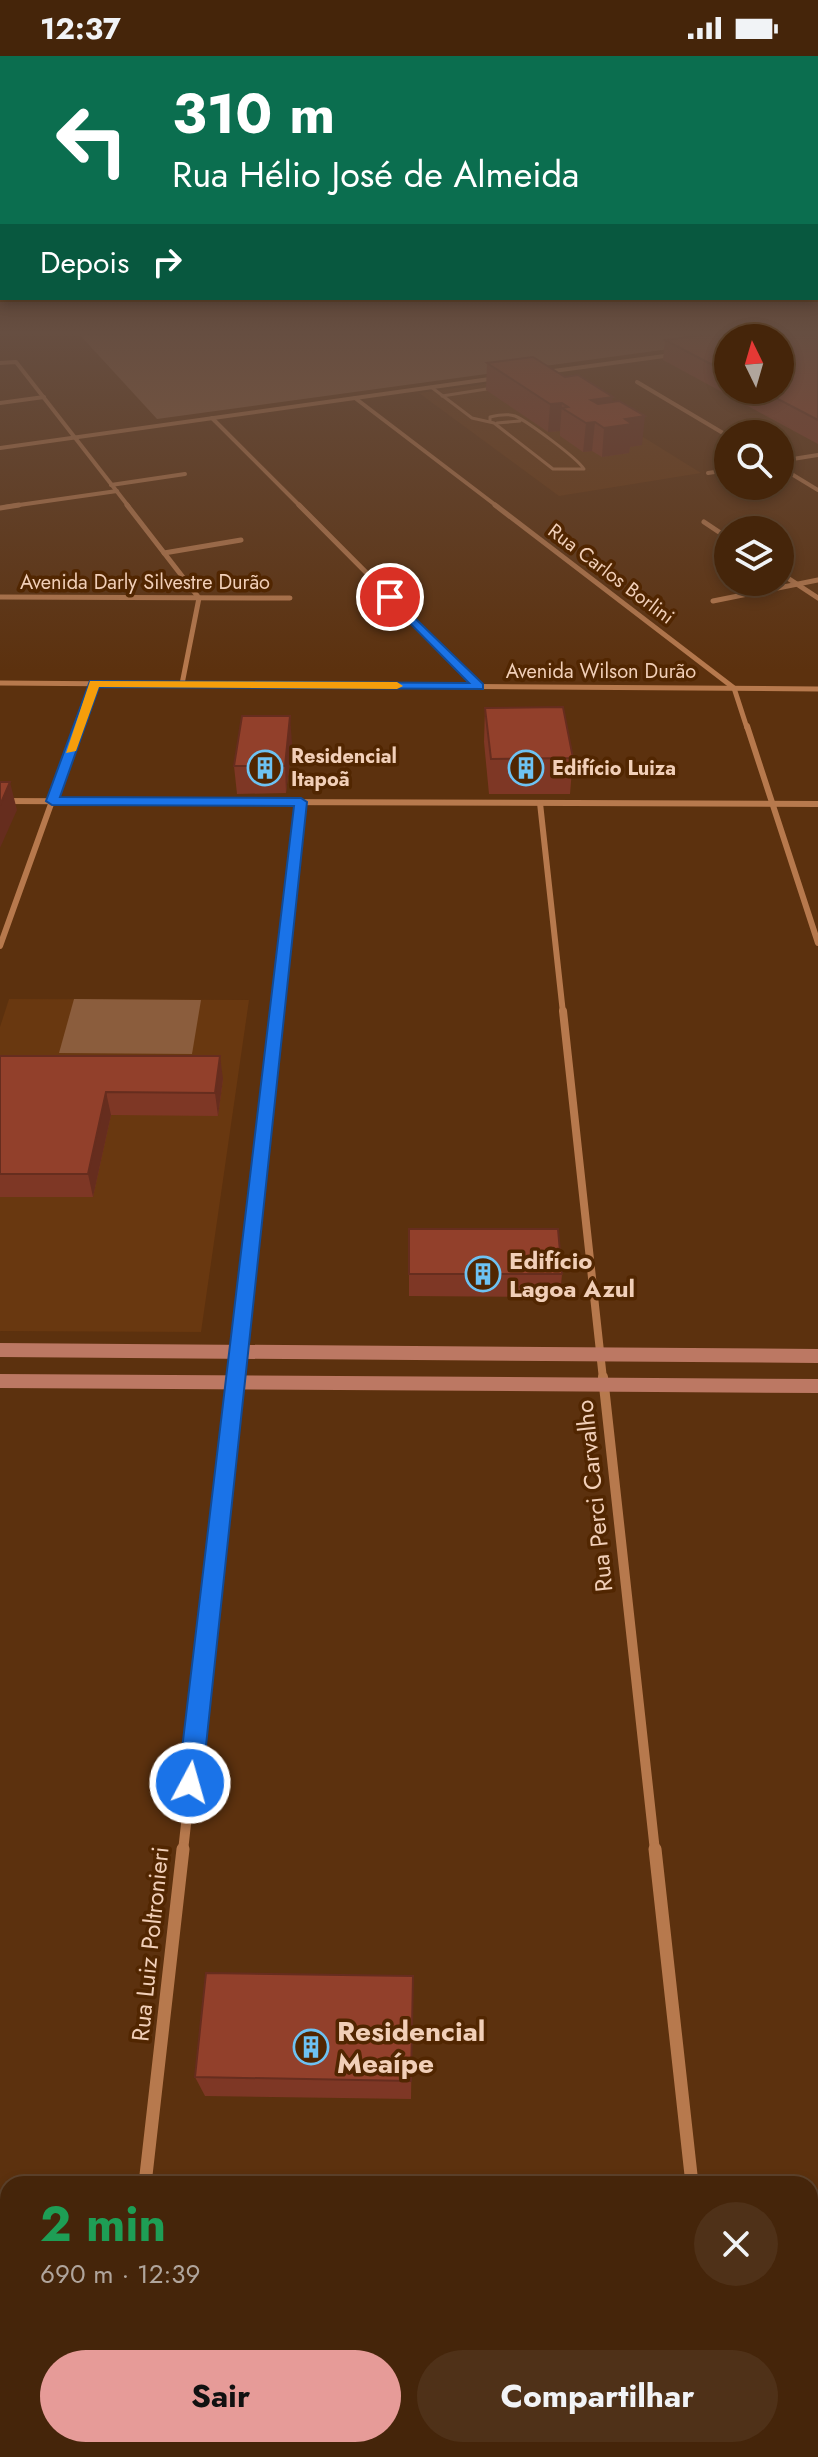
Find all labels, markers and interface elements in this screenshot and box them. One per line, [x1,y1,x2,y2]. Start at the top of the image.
text: 12:37 [40,7,121,50]
text: 310 m [172,73,335,154]
icon: left [40,88,144,192]
text: Rua Hélio José de Almeida [172,148,579,200]
icon: right [145,240,189,284]
text: Depois [40,241,129,284]
north arrow [714,324,794,404]
map controls [714,324,794,596]
button: search [714,420,794,500]
button: layers [714,516,794,596]
street label: Rua Carlos Borlini [542,517,680,631]
pin [356,563,424,631]
street label: Avenida Darly Silvestre Durão [20,568,270,597]
icon: arrive [368,575,412,619]
street label: Avenida Wilson Durão [506,657,696,686]
place label: Residencial Itapoã [291,742,397,794]
building icon: Residencial Itapoã [246,749,284,787]
building icon: Edifício Luiza [507,749,545,787]
place label: Edifício Luiza [552,754,676,783]
place label: Edifício Lagoa Azul [509,1243,635,1306]
building icon: Edifício Lagoa Azul [464,1255,502,1293]
street label: Rua Perci Carvalho [567,1398,621,1594]
position arrow [148,1741,232,1825]
street label: Rua Luiz Poltronieri [122,1845,178,2043]
place label: Residencial Meaípe [337,2011,485,2084]
building icon: Residencial Meaípe [292,2028,330,2066]
text: 2 min [40,2190,166,2259]
button: close [694,2202,778,2286]
text: 690 m · 12:39 [40,2255,201,2293]
button: Sair [40,2350,401,2442]
button: Compartilhar [417,2350,778,2442]

